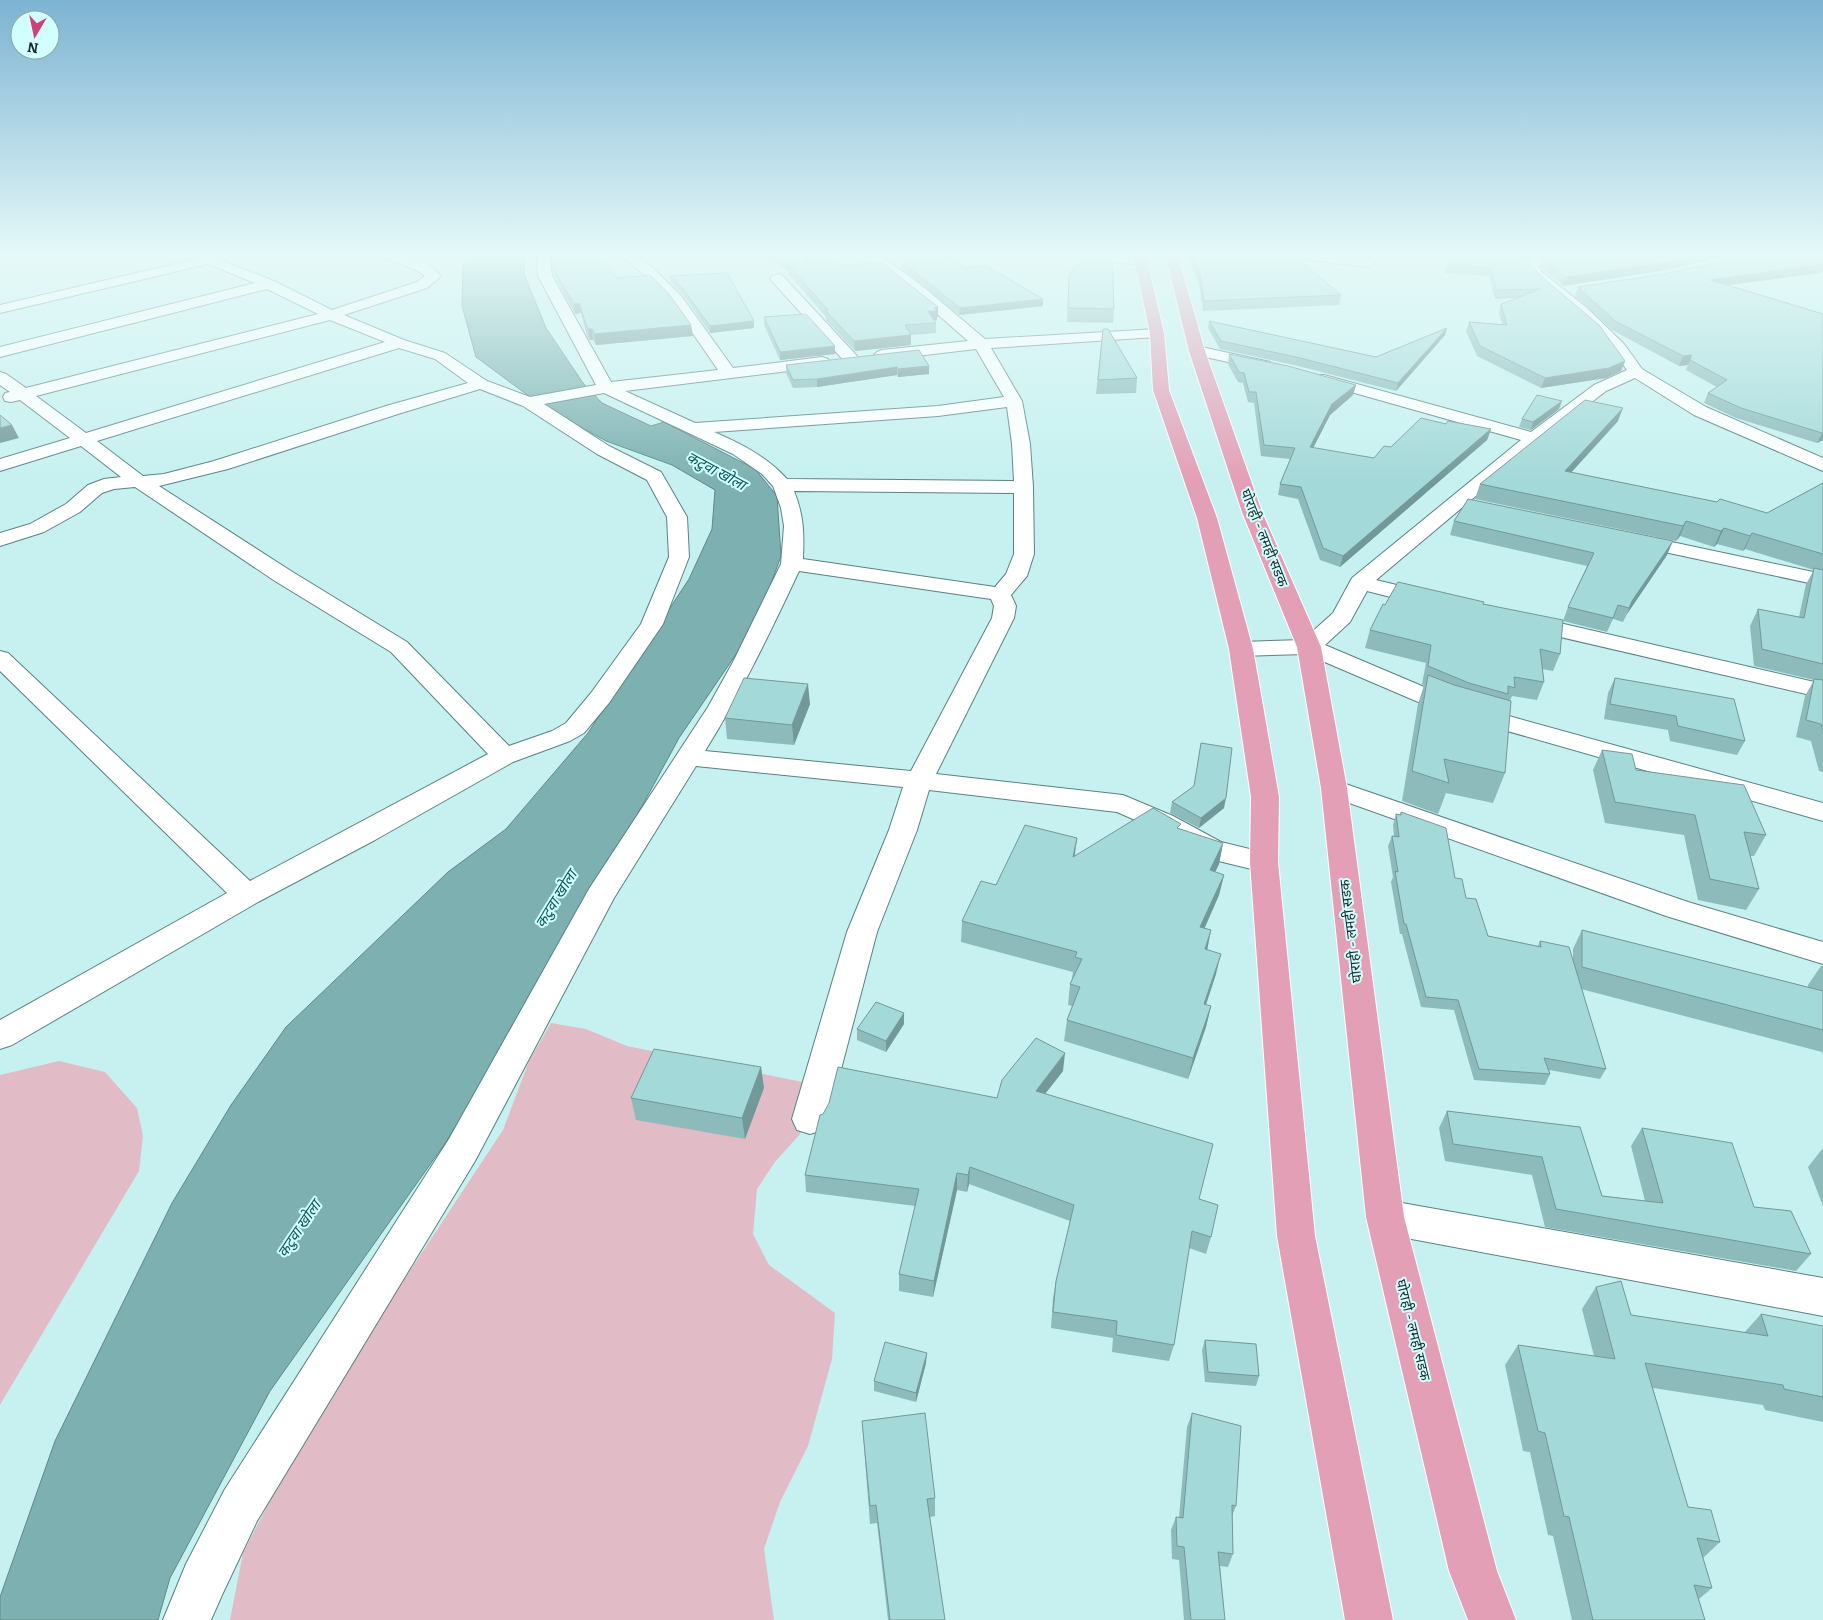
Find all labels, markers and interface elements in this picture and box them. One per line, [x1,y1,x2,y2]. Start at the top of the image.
north arrow [10,10,60,60]
text: N [26,38,40,57]
water label: कटुवा खोला [683,448,751,496]
street label: घोराही - लमही सडक [1237,487,1291,590]
water label: कटुवा खोला [531,864,583,932]
street label: घोराही - लमही सडक [1336,878,1366,984]
water label: कटुवा खोला [274,1195,327,1261]
street label: घोराही - लमही सडक [1392,1278,1434,1383]

